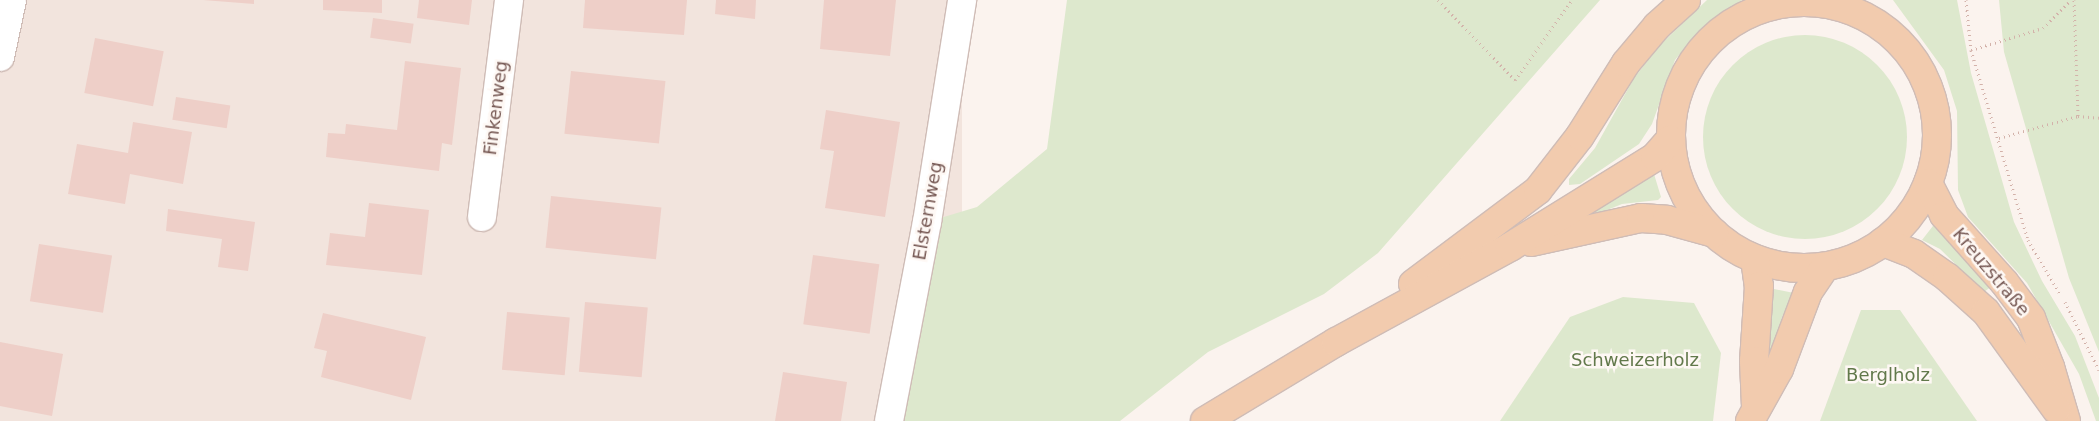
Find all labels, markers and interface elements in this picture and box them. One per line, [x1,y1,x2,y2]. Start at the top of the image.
street label: Finkenweg [479,60,513,156]
street label: Elsternweg [909,160,947,262]
street label: Kreuzstraße [1948,224,2034,320]
park label: Schweizerholz [1571,349,1699,371]
park label: Berglholz [1846,364,1930,386]

